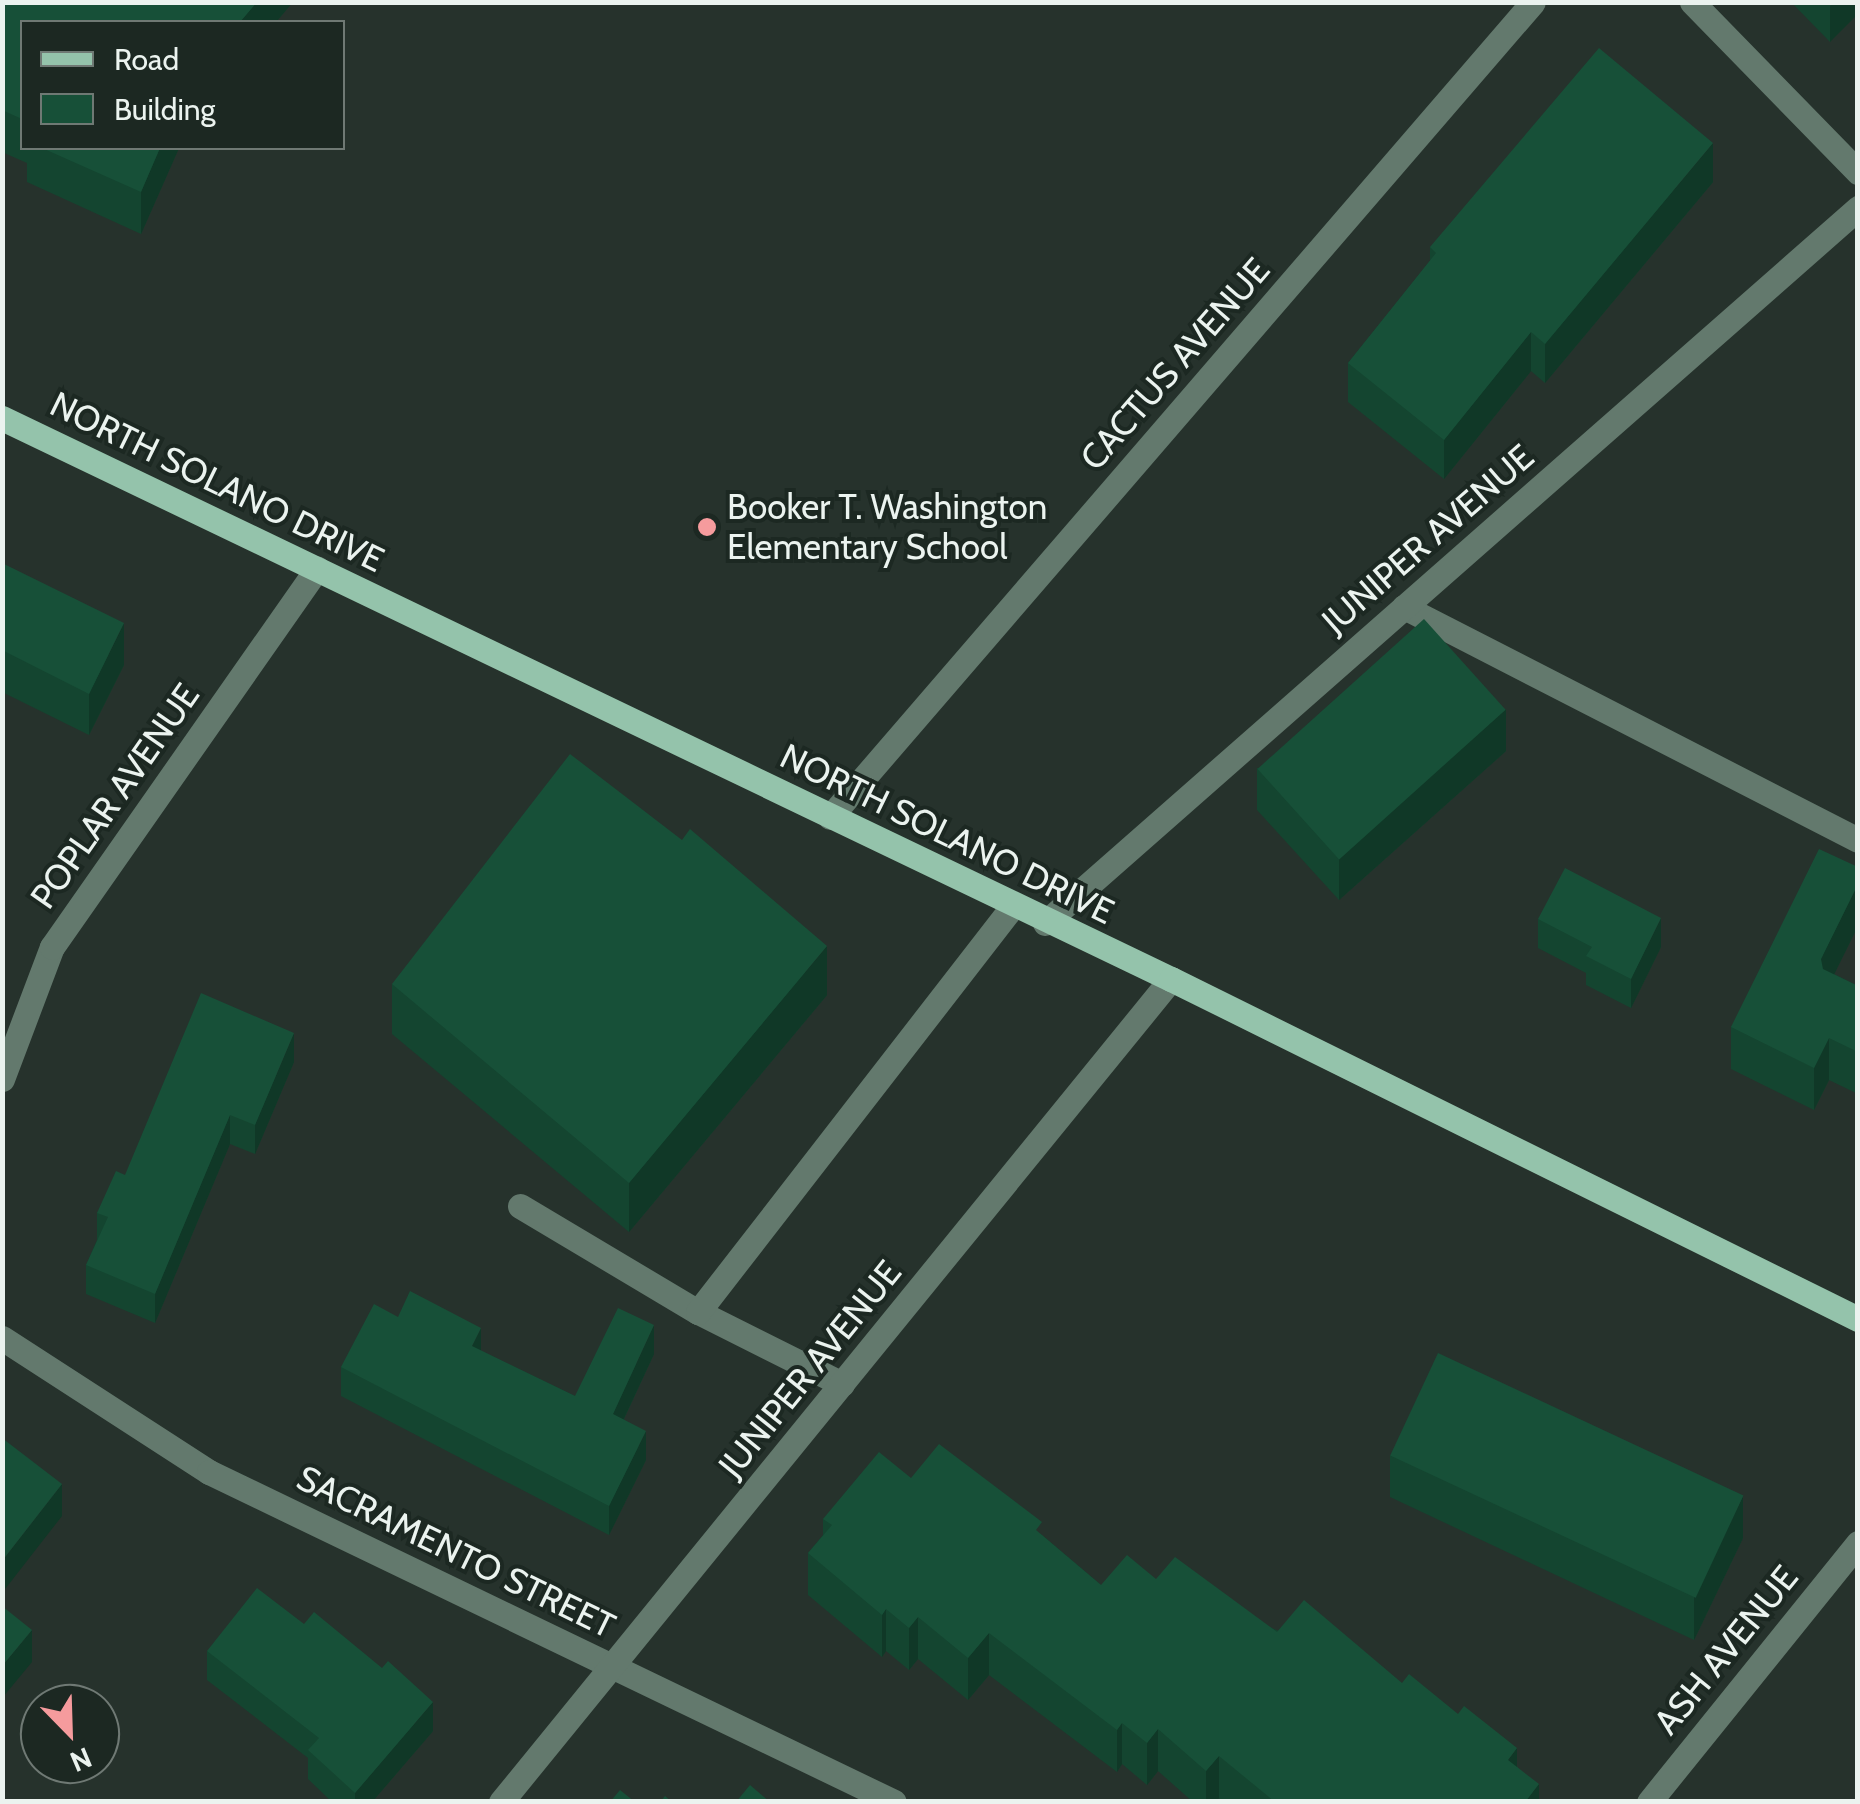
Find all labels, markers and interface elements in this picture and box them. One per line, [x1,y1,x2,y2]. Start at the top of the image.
legend [20,20,345,150]
text: Road [114,41,179,78]
text: Building [114,91,216,128]
street label: CACTUS AVENUE [1072,250,1278,478]
street label: NORTH SOLANO DRIVE [43,383,391,581]
street label: JUNIPER AVENUE [1314,436,1542,642]
place label: Booker T. Washington Elementary School [727,486,1047,568]
marker: Booker T. Washington Elementary School [696,516,718,538]
street label: POPLAR AVENUE [22,675,208,917]
street label: NORTH SOLANO DRIVE [773,735,1121,933]
street label: JUNIPER AVENUE [710,1252,910,1486]
street label: SACRAMENTO STREET [290,1457,622,1647]
street label: ASH AVENUE [1645,1557,1807,1743]
north arrow [20,1684,120,1784]
text: N [65,1740,97,1779]

